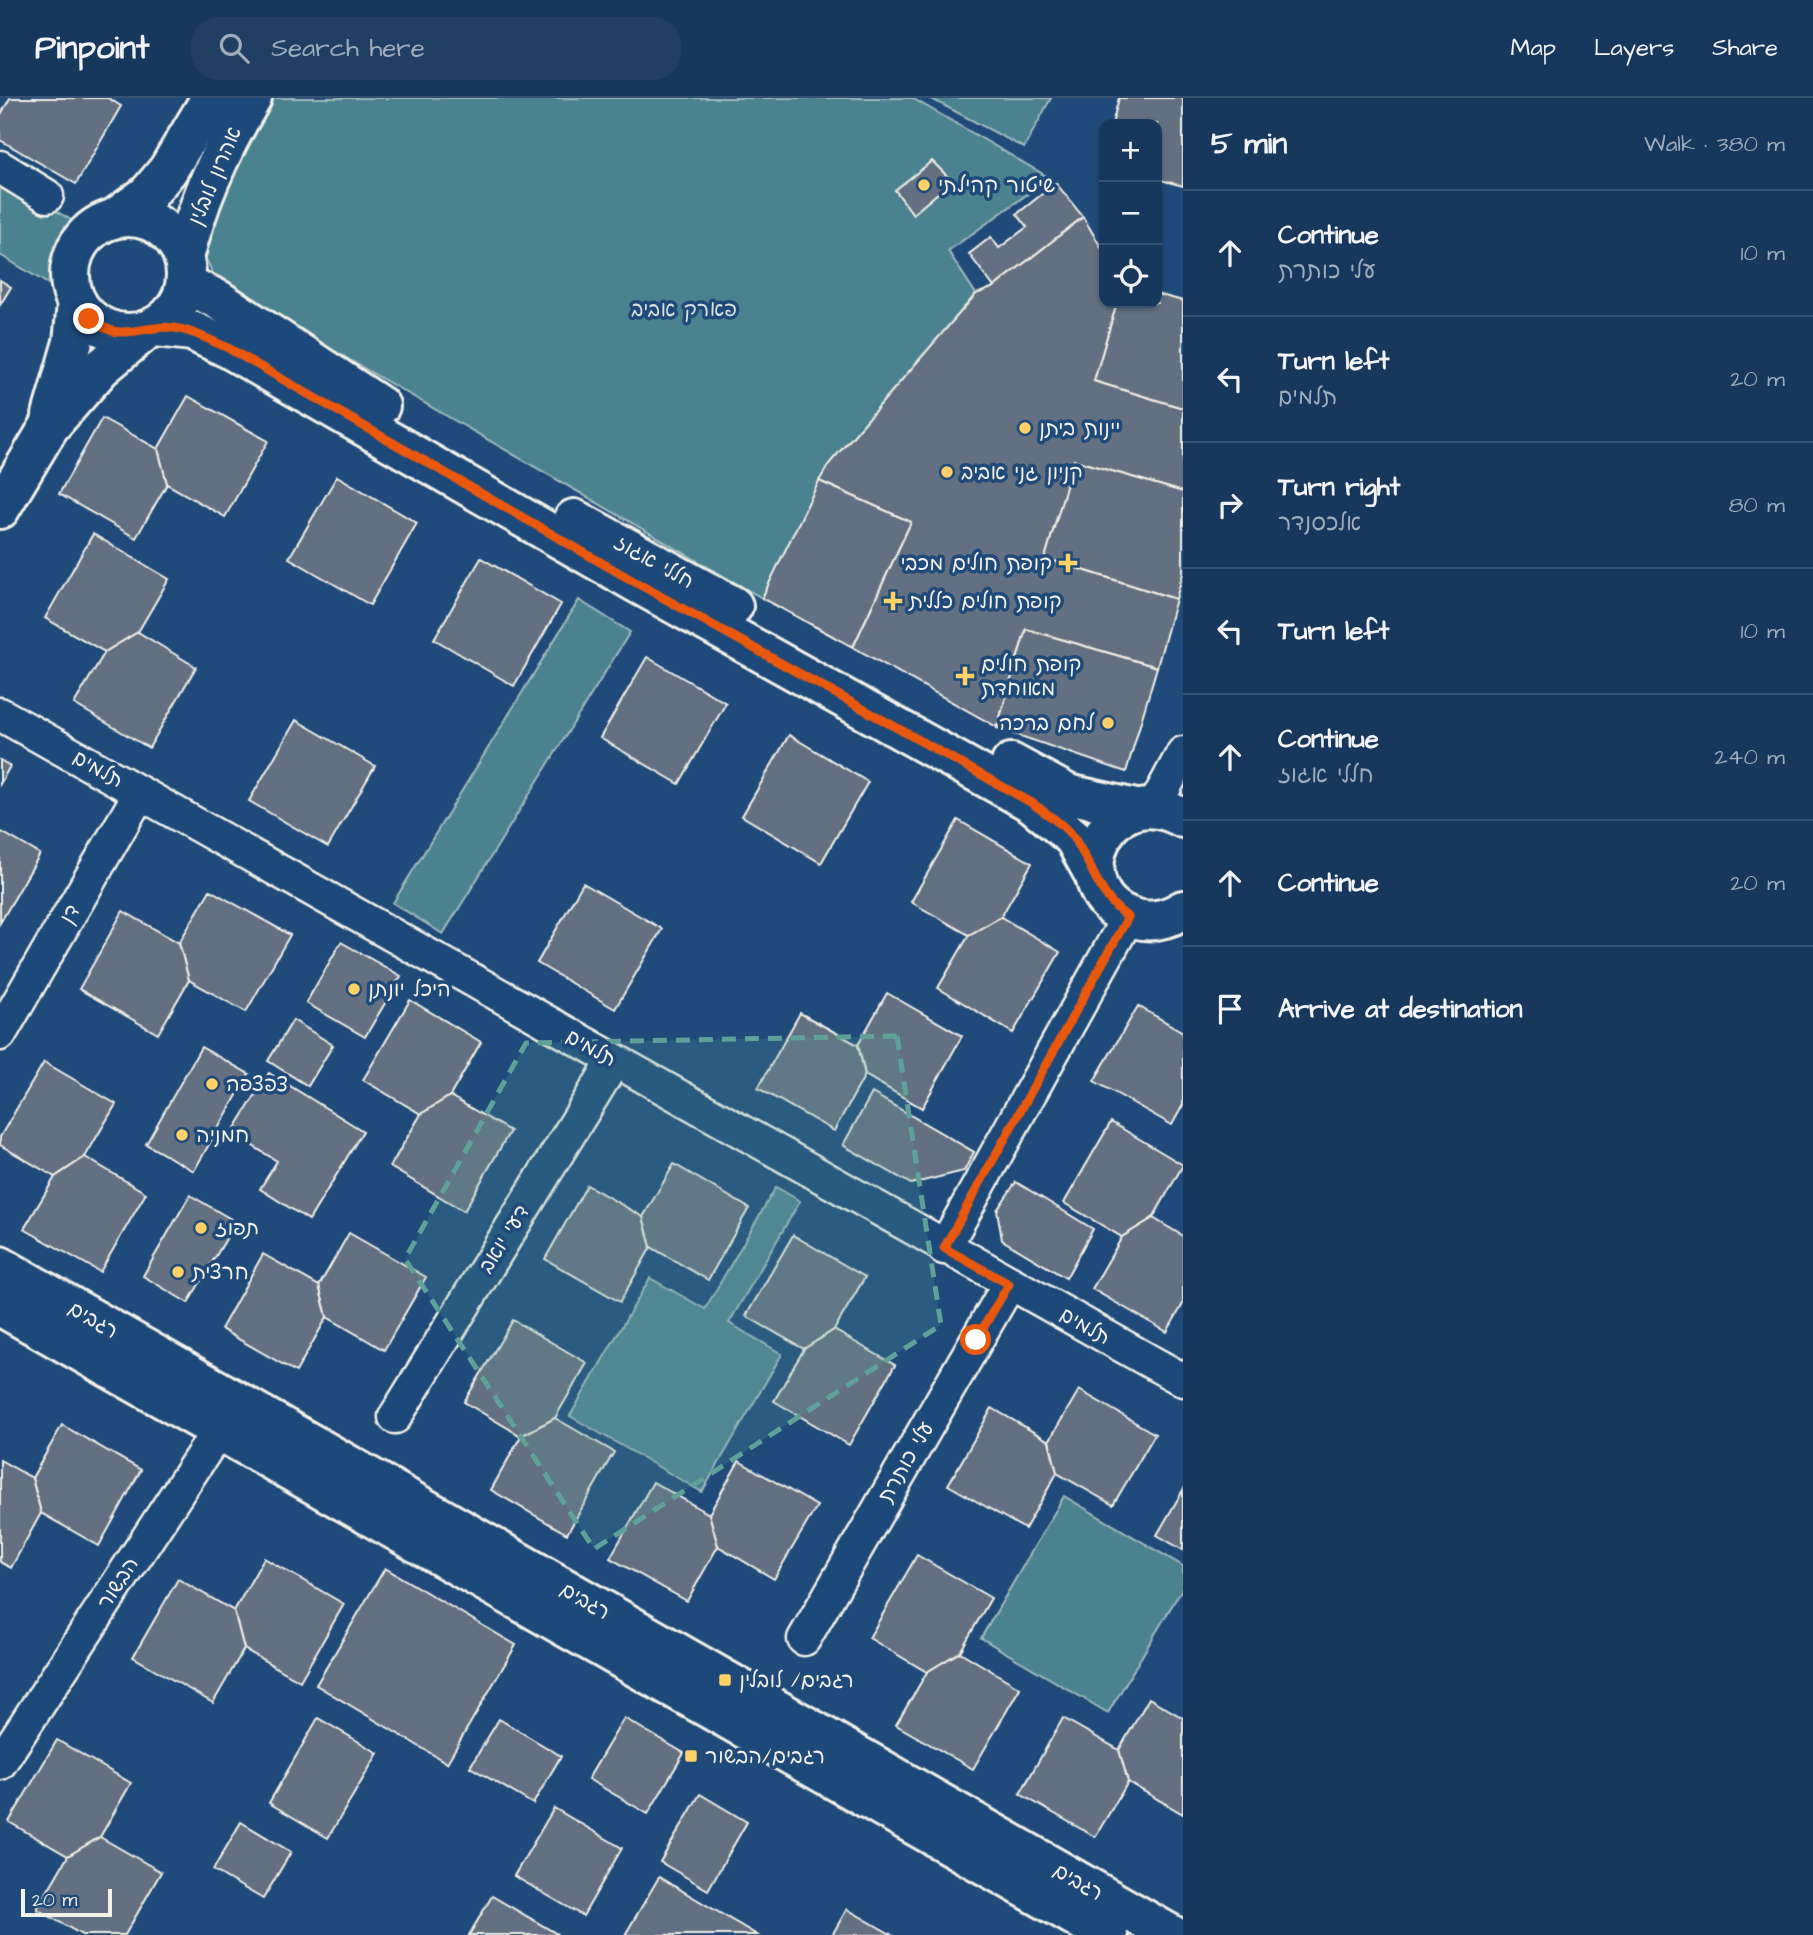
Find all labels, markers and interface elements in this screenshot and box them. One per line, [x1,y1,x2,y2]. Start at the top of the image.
search box [191,17,681,80]
text: Pinpoint [35,25,149,71]
icon: search [215,29,253,67]
text: Search here [271,30,425,66]
text: Map [1511,31,1556,65]
text: Layers [1594,31,1674,65]
text: Share [1712,31,1778,65]
map controls [1099,119,1162,308]
button: + [1099,119,1162,182]
street label: אהרון לובלין [181,122,249,230]
text: 5 min [1211,123,1287,165]
text: Walk · 380 m [1644,128,1785,160]
place label: שיטור קהילתי [938,171,1055,200]
marker: שיטור קהילתי [916,177,932,193]
button: − [1099,182,1162,245]
text: Continue [1278,217,1379,253]
icon: ahead [1211,234,1249,272]
text: 10 m [1740,237,1785,269]
button: locate [1099,245,1162,308]
text: עלי כותרת [1278,255,1376,287]
park label: פארק אביב [631,295,737,324]
route end [73,303,104,334]
text: Turn left [1278,343,1389,379]
icon: left [1211,360,1249,398]
text: 20 m [1730,363,1785,395]
text: תלמים [1278,381,1337,413]
place label: יינות ביתן [1039,414,1120,443]
marker: יינות ביתן [1017,420,1033,436]
place label: קניון גני אביב [961,458,1083,487]
marker: קניון גני אביב [939,464,955,480]
text: Turn right [1278,469,1400,505]
icon: right [1211,486,1249,524]
text: 80 m [1728,489,1785,521]
text: אלכסנדר [1278,507,1361,539]
street label: חללי אגוז [609,528,699,596]
place label: קופת חולים מכבי [901,549,1052,578]
marker: קופת חולים מכבי [1058,553,1078,573]
place label: קופת חולים כללית [908,587,1062,616]
marker: קופת חולים כללית [883,591,903,611]
icon: left [1211,612,1249,650]
text: Turn left [1278,613,1389,649]
text: 10 m [1740,615,1785,647]
place label: קופת חולים מאוחדת [981,650,1081,703]
marker: קופת חולים מאוחדת [955,666,975,686]
place label: לחם ברכה [999,709,1095,738]
marker: לחם ברכה [1100,715,1116,731]
text: Continue [1278,721,1379,757]
icon: ahead [1211,738,1249,776]
text: 240 m [1715,741,1785,773]
street label: תלמים [67,743,129,795]
text: חללי אגוז [1278,759,1374,791]
icon: ahead [1211,864,1249,902]
text: Continue [1278,865,1379,901]
text: 20 m [1730,867,1785,899]
street label: דן [53,899,87,929]
place label: היכל יונתן [368,975,451,1004]
marker: היכל יונתן [346,981,362,997]
icon: arrive [1211,990,1249,1028]
text: Arrive at destination [1278,991,1523,1027]
street label: תלמים [560,1022,622,1074]
place label: צפצפה [226,1070,288,1099]
marker: צפצפה [204,1076,220,1092]
place label: חמניה [196,1121,249,1150]
marker: חמניה [174,1127,190,1143]
street label: דעי יואב [472,1199,536,1279]
place label: תפוז [215,1214,259,1243]
marker: תפוז [193,1220,209,1236]
place label: חרצית [191,1258,249,1287]
marker: חרצית [170,1264,186,1280]
street label: רגבים [63,1294,123,1346]
street label: תלמים [1054,1300,1116,1352]
route start [960,1324,991,1355]
street label: עלי כותרת [871,1416,941,1508]
street label: הבשור [90,1551,146,1615]
street label: רגבים [555,1575,615,1627]
place label: רגבים/ לובלין [739,1666,854,1695]
marker: רגבים/ לובלין [717,1672,733,1688]
place label: רגבים/הבשור [705,1742,825,1771]
marker: רגבים/הבשור [683,1748,699,1764]
street label: רגבים [1048,1856,1108,1908]
scale bar [21,1886,112,1918]
text: 20 m [32,1887,77,1914]

